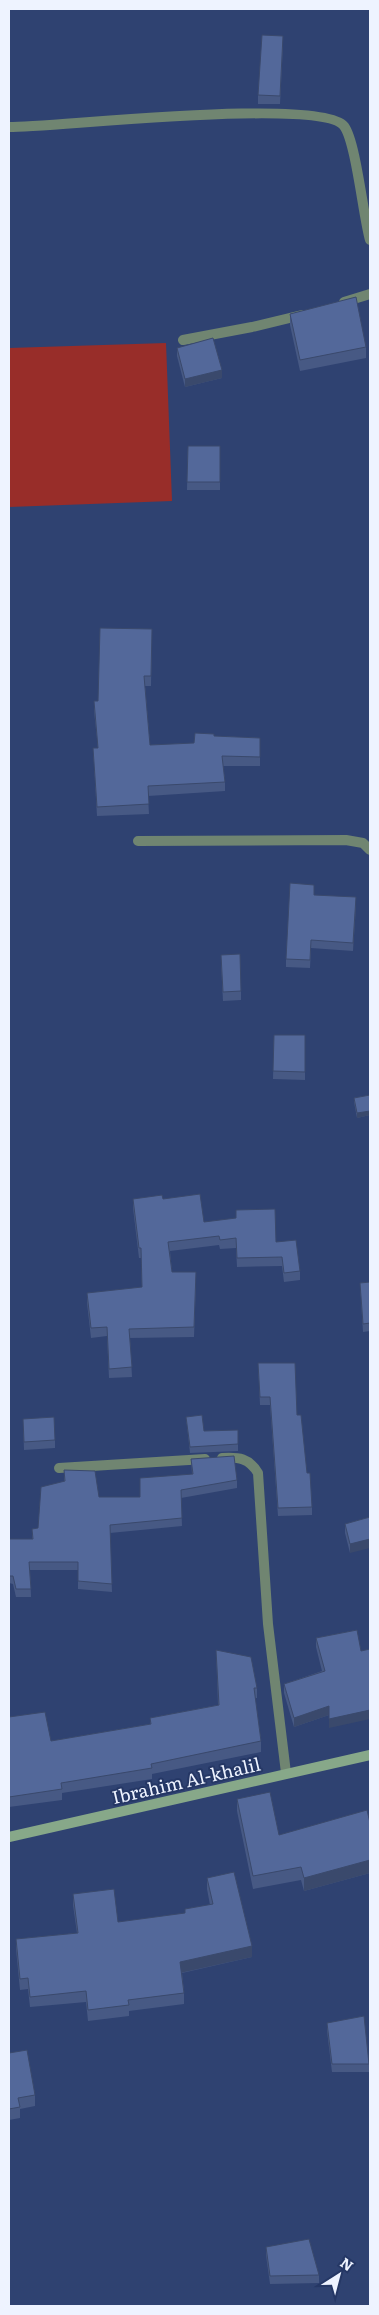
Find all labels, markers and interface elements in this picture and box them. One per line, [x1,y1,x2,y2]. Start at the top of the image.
street label: Ibrahim Al-khalil [109,1750,263,1810]
north arrow [314,2250,364,2300]
text: N [337,2252,358,2275]

